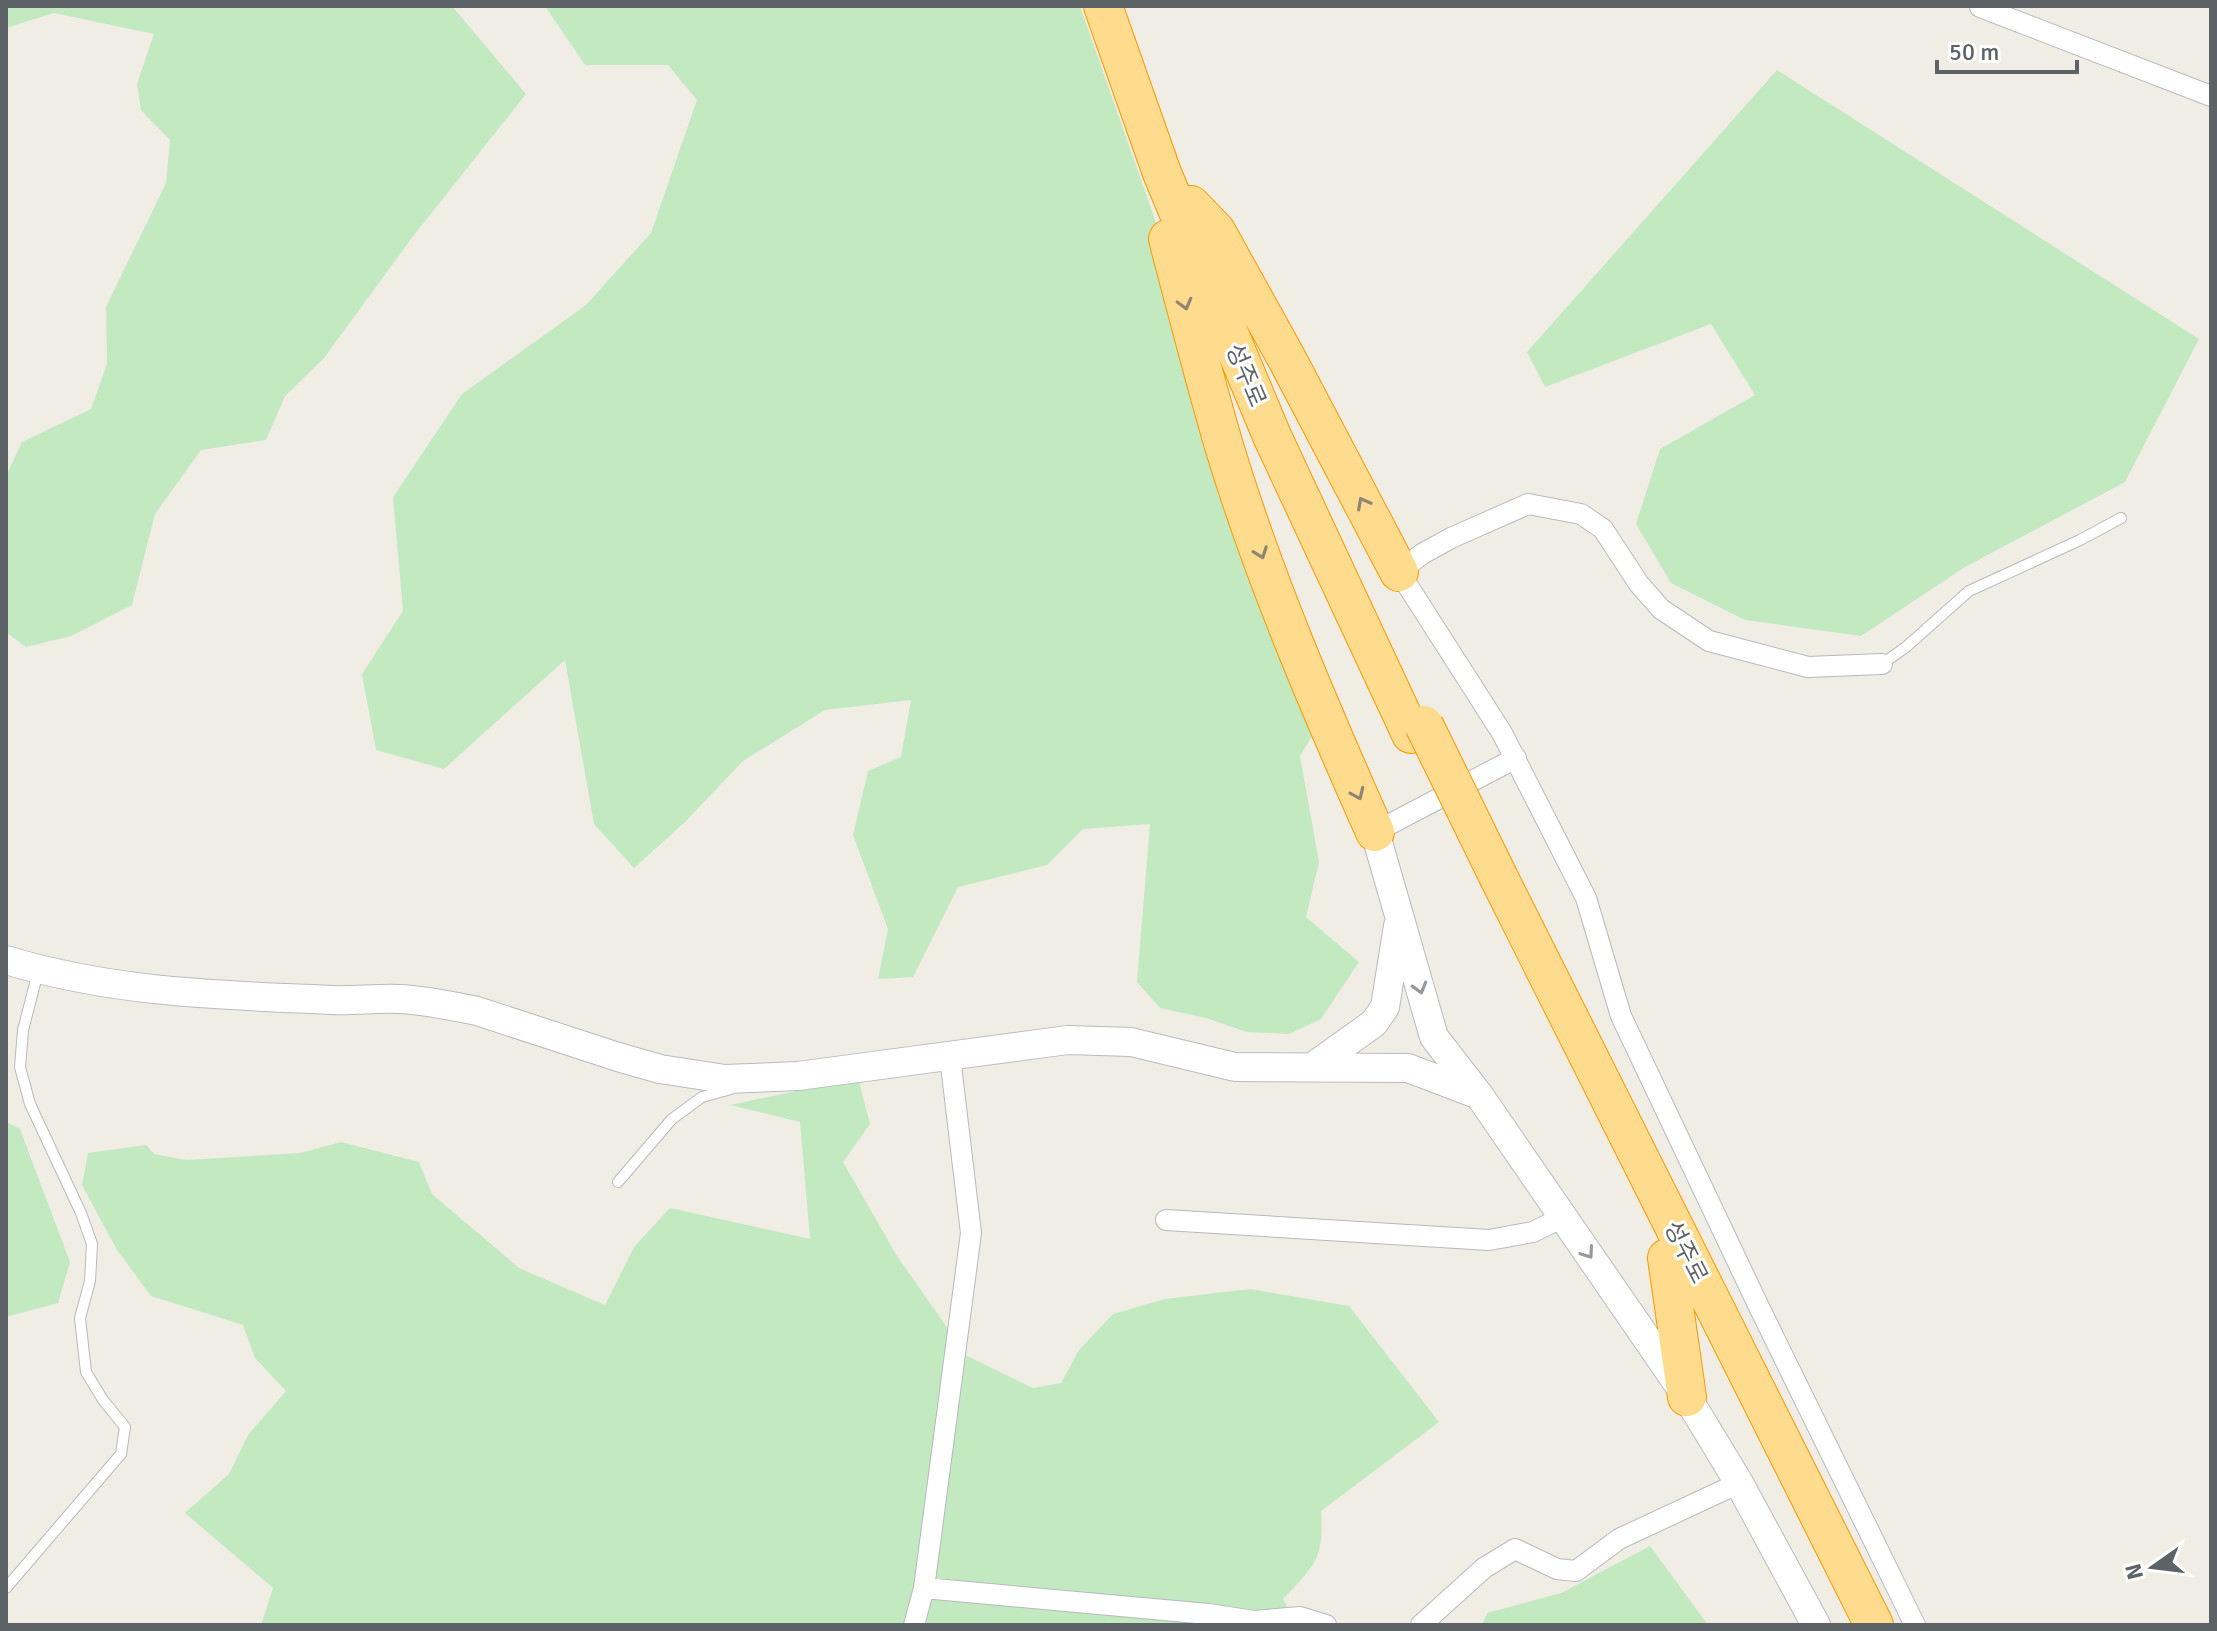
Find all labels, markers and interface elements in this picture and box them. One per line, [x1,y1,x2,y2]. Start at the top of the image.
scale bar [1937,24,2077,74]
text: 50 m [1949,37,1999,67]
one-way arrow [1176,297,1193,311]
street label: 성주로 [1219,339,1273,411]
one-way arrow [1357,496,1372,511]
one-way arrow [1252,545,1268,559]
one-way arrow [1348,786,1364,800]
one-way arrow [1411,981,1427,995]
street label: 성주로 [1658,1216,1714,1288]
one-way arrow [1578,1244,1593,1258]
north arrow [2113,1527,2193,1607]
text: N [2119,1561,2149,1582]

